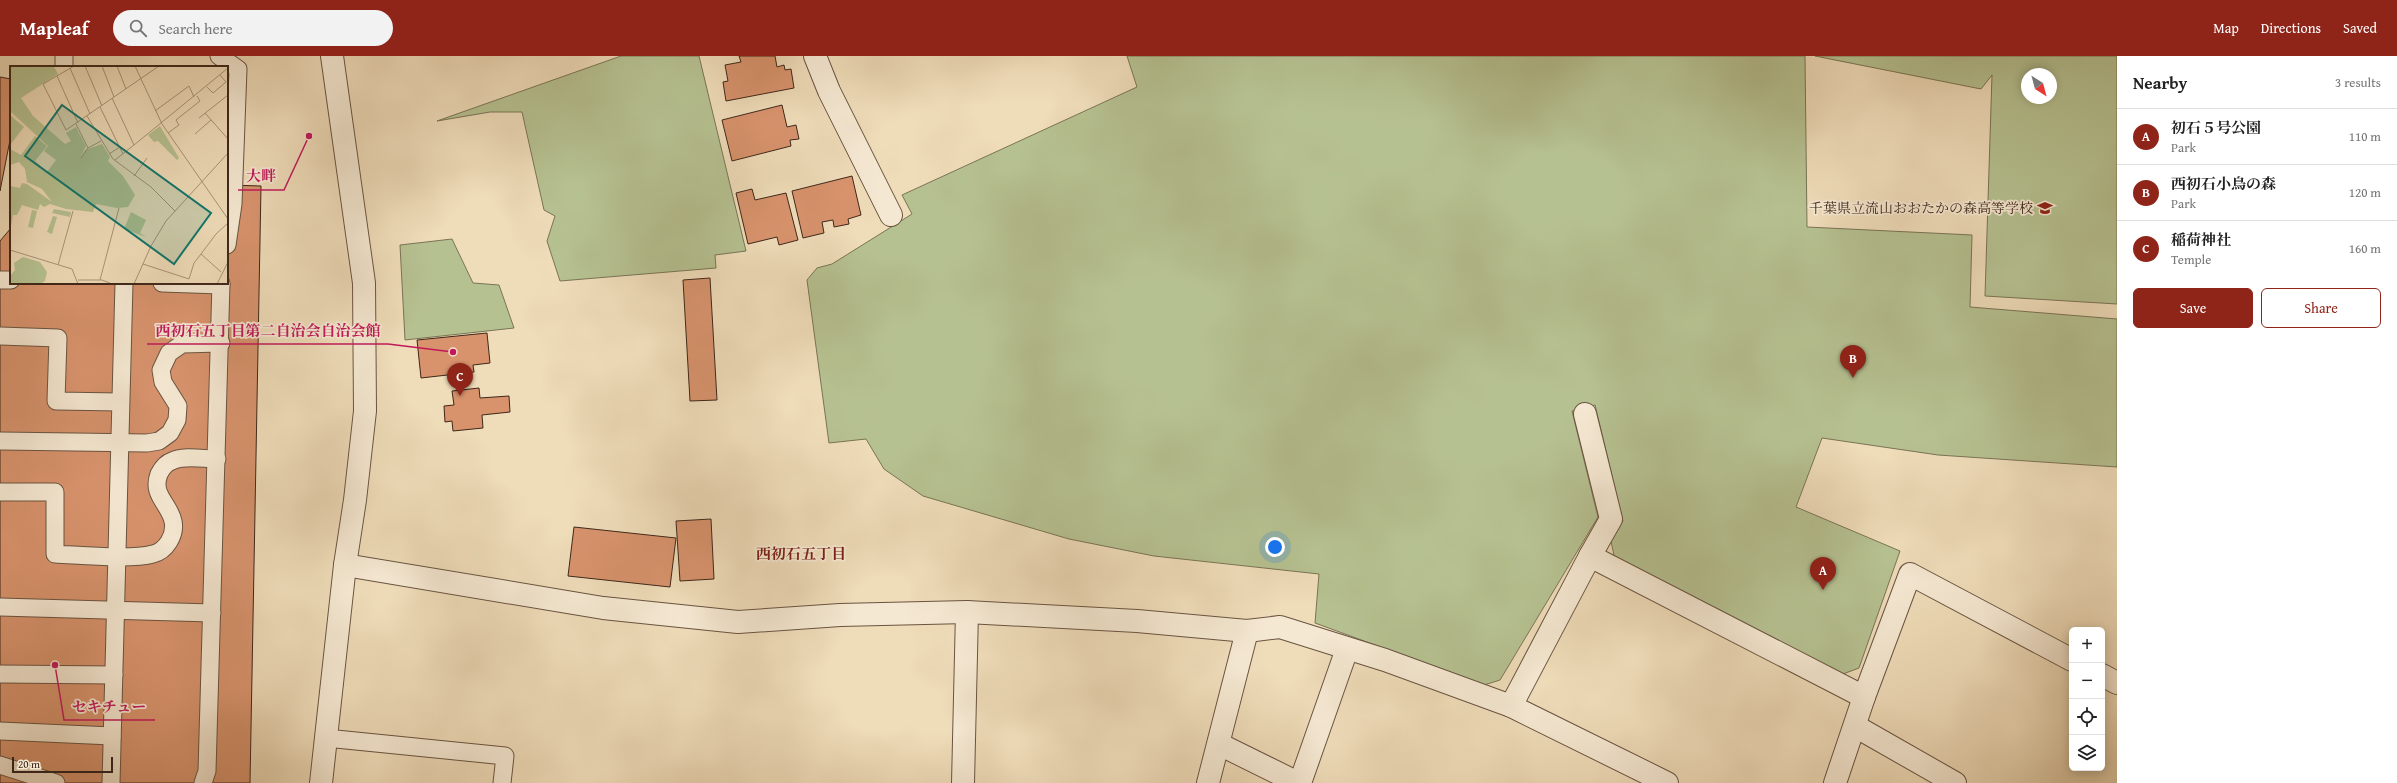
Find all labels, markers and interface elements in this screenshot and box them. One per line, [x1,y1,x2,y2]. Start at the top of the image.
search box [113,10,393,46]
text: Mapleaf [20,14,89,42]
icon: search [127,17,149,39]
text: Search here [159,18,233,39]
text: Map [2213,18,2239,38]
text: Directions [2261,18,2321,38]
text: Saved [2343,18,2377,38]
inset map [10,66,228,284]
north arrow [2021,68,2057,104]
text: Nearby [2133,70,2187,95]
text: 3 results [2335,73,2381,92]
text: 初石５号公園 [2171,117,2261,138]
text: A [2142,127,2150,146]
text: 110 m [2349,127,2381,146]
text: Park [2171,138,2196,157]
callout: 大畔 [238,163,284,190]
text: 大畔 [246,165,276,186]
text: 西初石小鳥の森 [2171,173,2276,194]
text: B [2142,183,2150,202]
text: 120 m [2349,183,2381,202]
text: Park [2171,194,2196,213]
place label: 千葉県立流山おおたかの森高等学校 [1809,198,2033,218]
school or university icon: 千葉県立流山おおたかの森高等学校 [2036,199,2054,217]
text: 稲荷神社 [2171,229,2231,250]
text: C [2142,239,2150,258]
text: 160 m [2349,239,2381,258]
text: Temple [2171,250,2211,269]
button: Save [2133,288,2253,328]
button: Share [2261,288,2381,328]
callout: 西初石五丁目第二自治会自治会館 [147,317,388,344]
text: 西初石五丁目第二自治会自治会館 [155,320,381,341]
pin: B [1840,345,1866,378]
pin: C [447,363,473,396]
your location [1265,537,1285,557]
district label: 西初石五丁目 [756,543,846,564]
pin: A [1810,557,1836,590]
map controls [2069,627,2105,771]
button: + [2069,627,2105,663]
button: − [2069,663,2105,699]
callout: セキチュー [64,693,155,720]
text: セキチュー [72,696,146,717]
button: locate [2069,699,2105,735]
button: layers [2069,735,2105,771]
scale bar [12,755,113,774]
text: 20 m [18,756,40,772]

